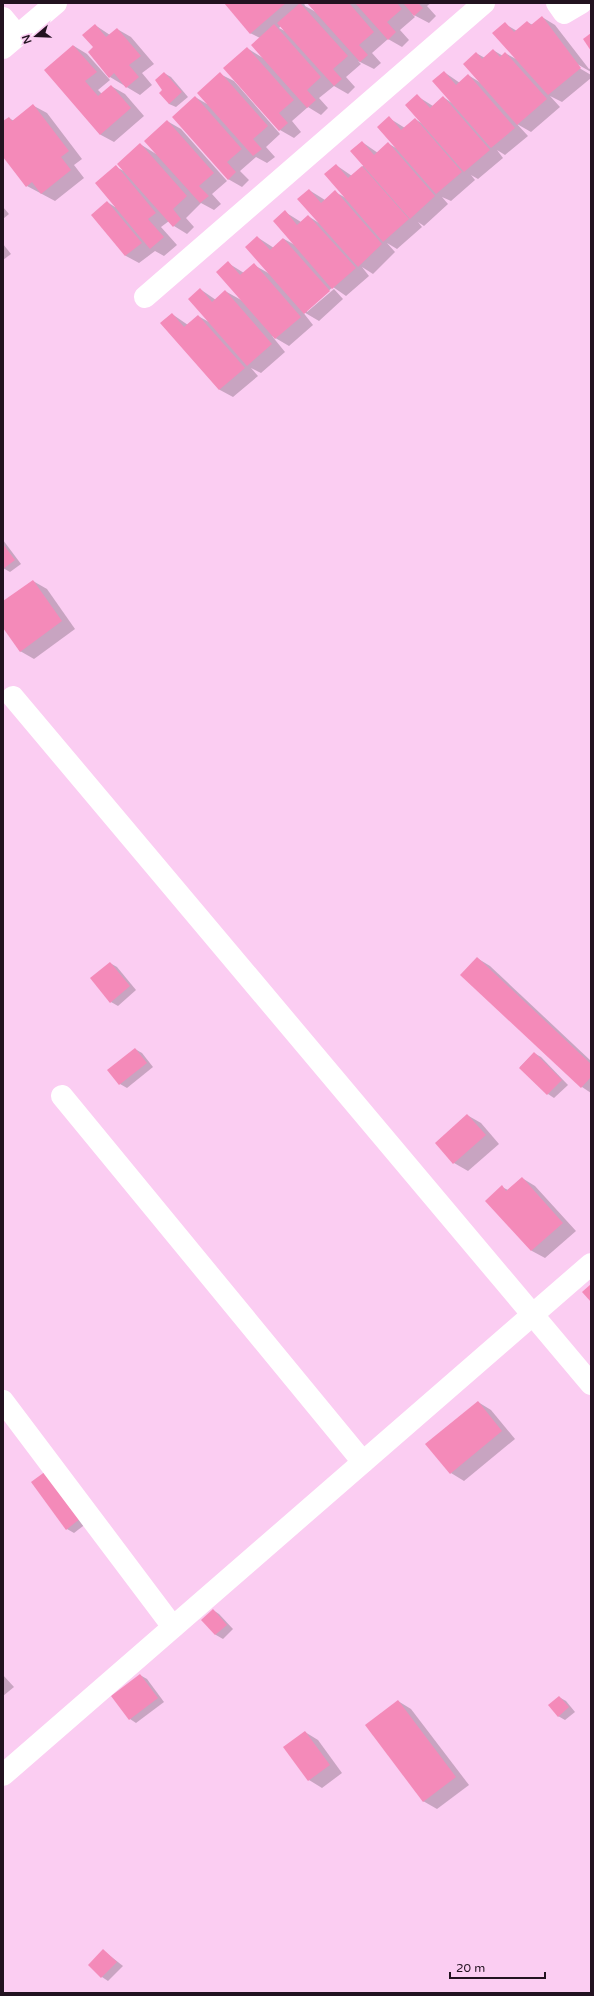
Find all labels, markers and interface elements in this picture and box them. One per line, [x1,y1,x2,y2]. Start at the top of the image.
north arrow [16,16,56,56]
text: N [19,33,35,45]
scale bar [450,1954,545,1980]
text: 20 m [456,1961,485,1975]

